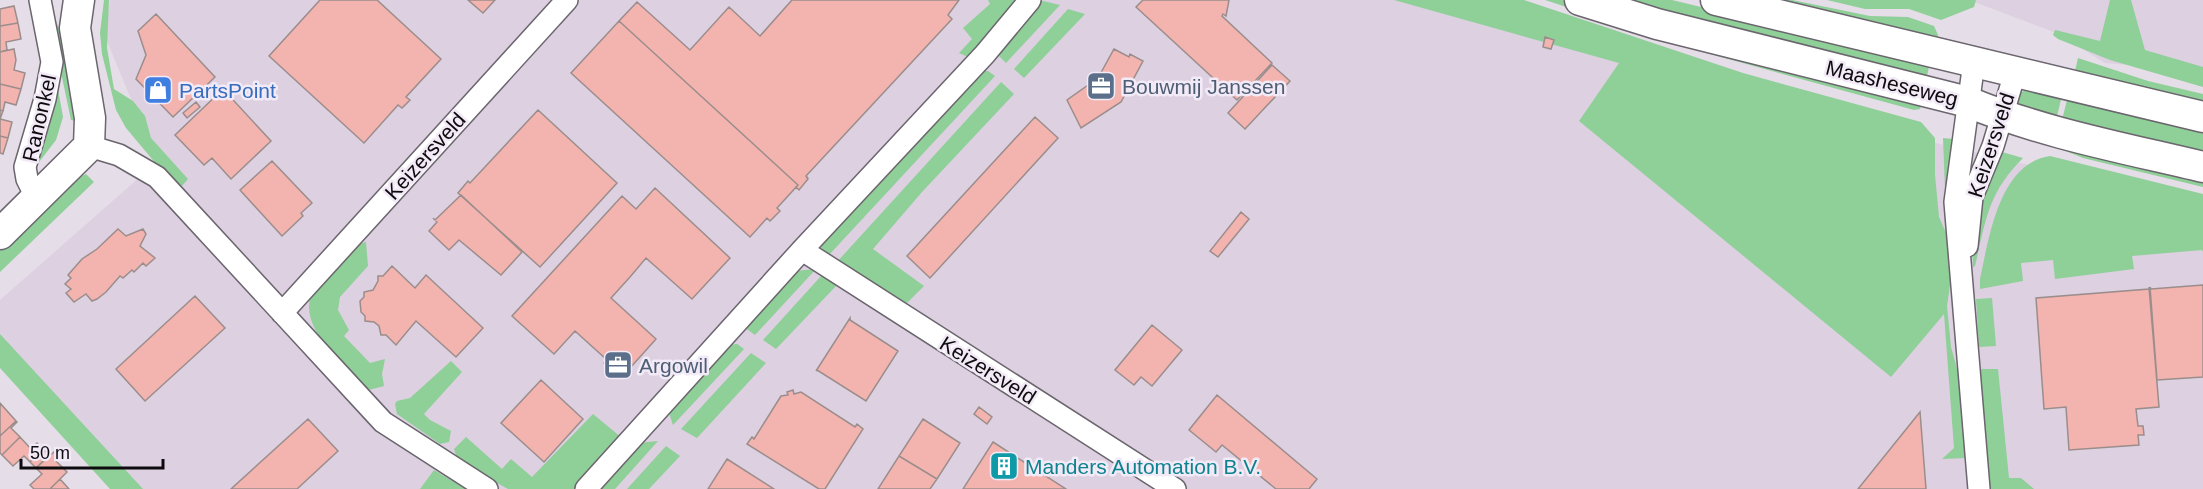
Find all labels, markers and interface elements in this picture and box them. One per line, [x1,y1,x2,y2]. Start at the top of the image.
street label: Maasheseweg [1824,55,1960,111]
office icon: Bouwmij Janssen [1085,70,1117,102]
street label: Ranonkel [18,72,60,164]
shop icon: PartsPoint [142,74,174,106]
place label: Bouwmij Janssen [1122,75,1285,98]
place label: PartsPoint [179,79,276,102]
street label: Keizersveld [1963,90,2019,200]
street label: Keizersveld [380,108,470,204]
street label: Keizersveld [936,331,1040,409]
office icon: Argowil [602,349,634,381]
place label: Argowil [639,354,708,377]
scale bar [21,432,164,470]
text: 50 m [30,443,70,463]
building icon: Manders Automation B.V. [988,450,1020,482]
place label: Manders Automation B.V. [1025,455,1261,478]

